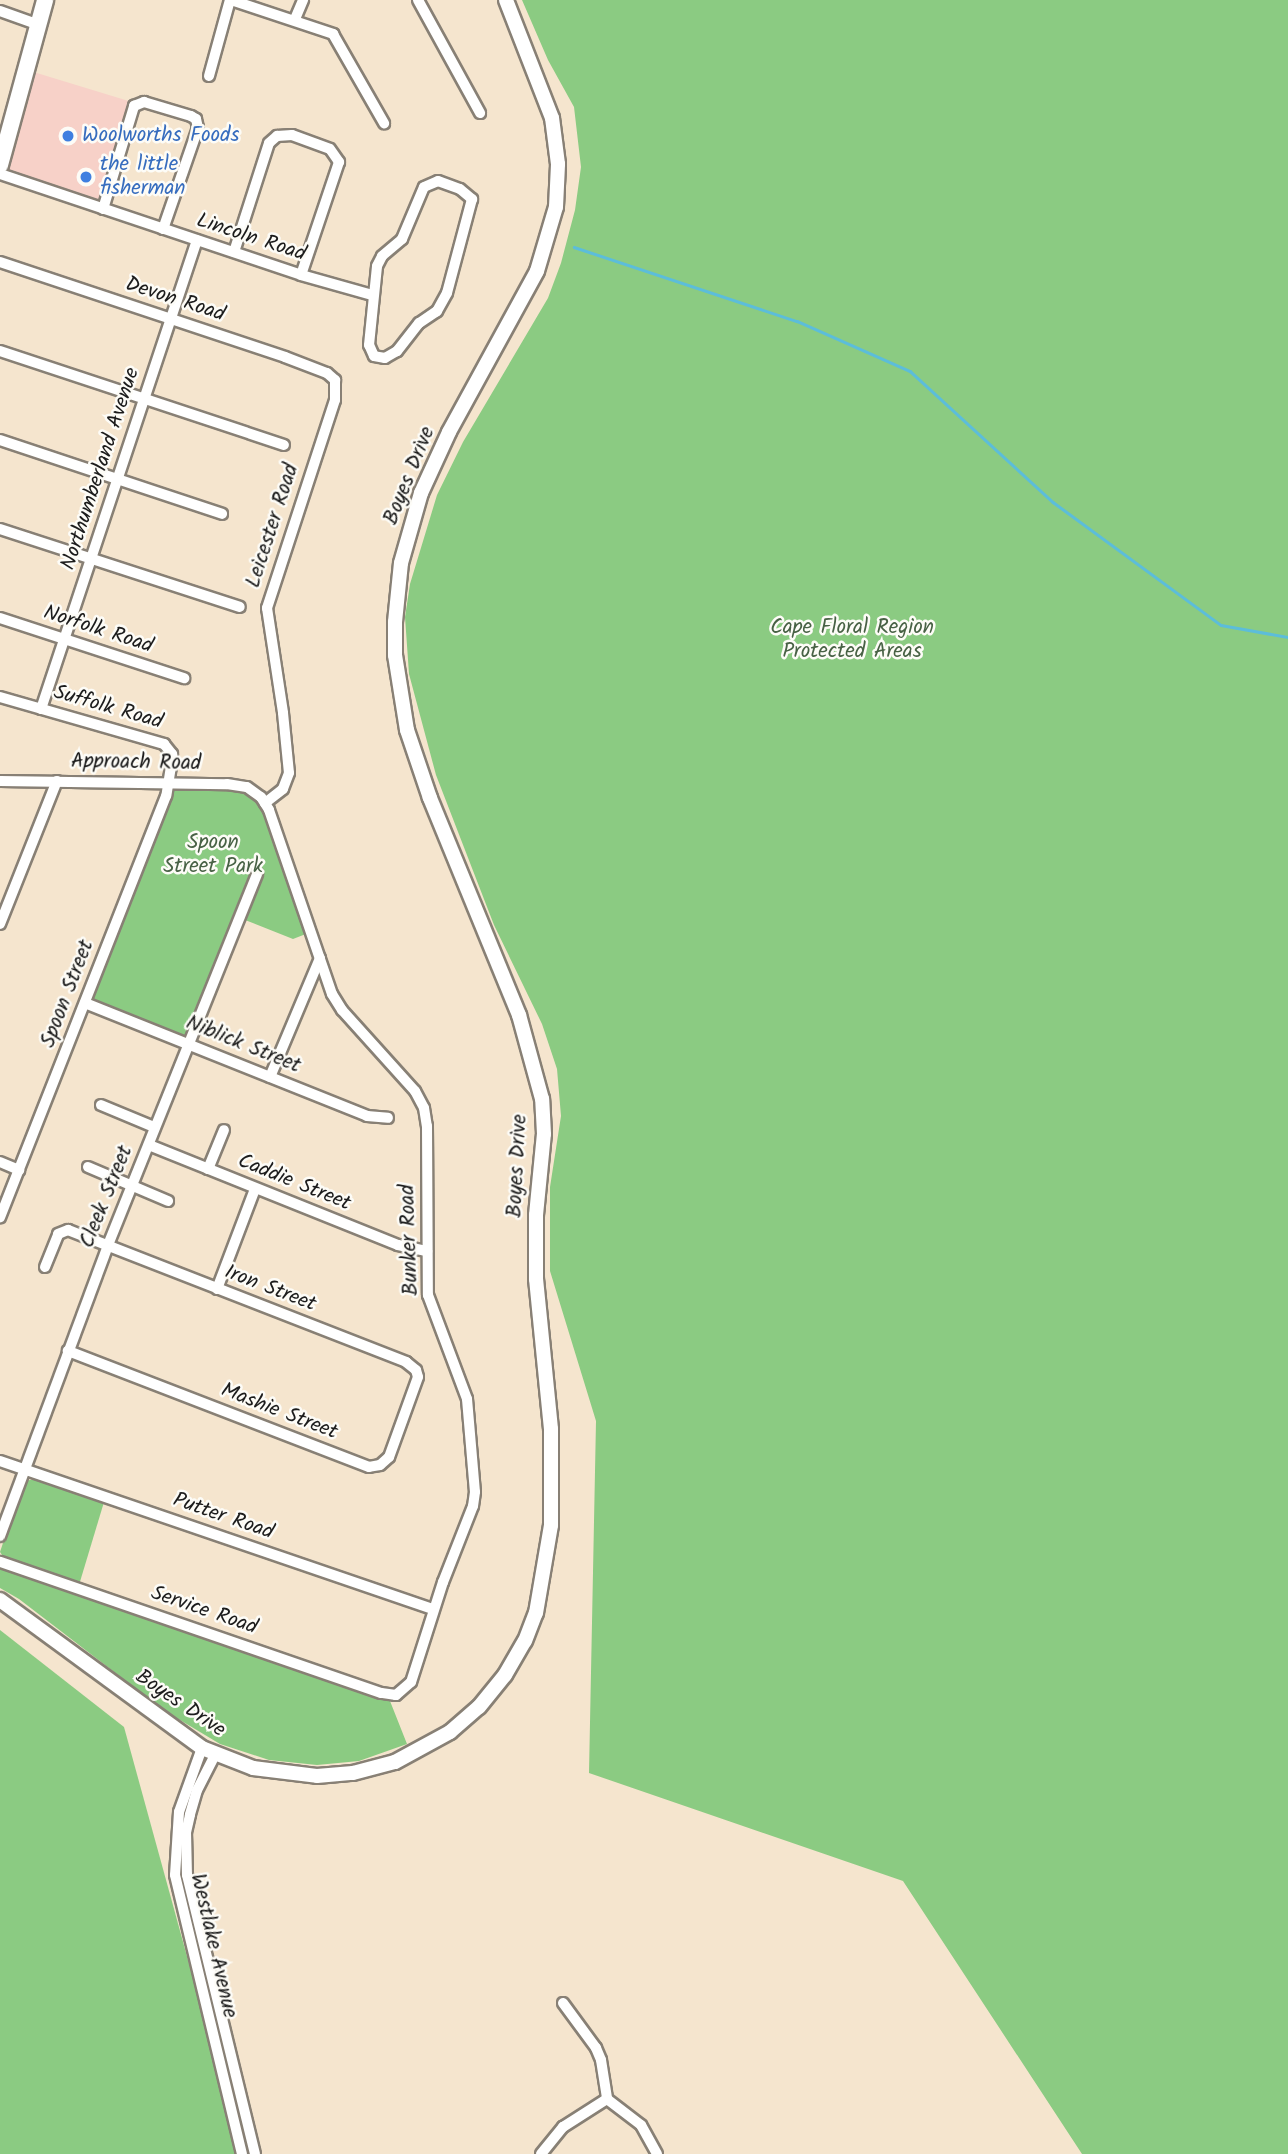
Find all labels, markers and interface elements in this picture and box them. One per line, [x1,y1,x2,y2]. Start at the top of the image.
place label: Woolworths Foods [82,123,239,149]
marker: Woolworths Foods [60,128,76,144]
place label: the little fisherman [100,152,185,202]
marker: the little fisherman [78,169,94,185]
street label: Lincoln Road [193,208,309,268]
street label: Devon Road [122,272,228,328]
street label: Northumberland Avenue [56,365,146,573]
street label: Boyes Drive [379,423,441,529]
street label: Leicester Road [241,461,305,591]
street label: Norfolk Road [40,600,156,660]
park label: Cape Floral Region Protected Areas [770,615,934,665]
street label: Suffolk Road [51,680,165,736]
street label: Approach Road [71,749,201,777]
park label: Spoon Street Park [163,830,263,880]
street label: Spoon Street [36,937,100,1051]
street label: Niblick Street [182,1011,304,1079]
street label: Boyes Drive [503,1114,533,1218]
street label: Cleek Street [75,1142,139,1252]
street label: Caddie Street [234,1149,354,1217]
street label: Bunker Road [395,1184,425,1296]
street label: Iron Street [221,1260,319,1318]
street label: Mashie Street [217,1378,341,1446]
street label: Putter Road [169,1488,277,1546]
street label: Service Road [148,1581,260,1641]
street label: Boyes Drive [130,1665,230,1743]
street label: Westlake Avenue [184,1871,242,2021]

